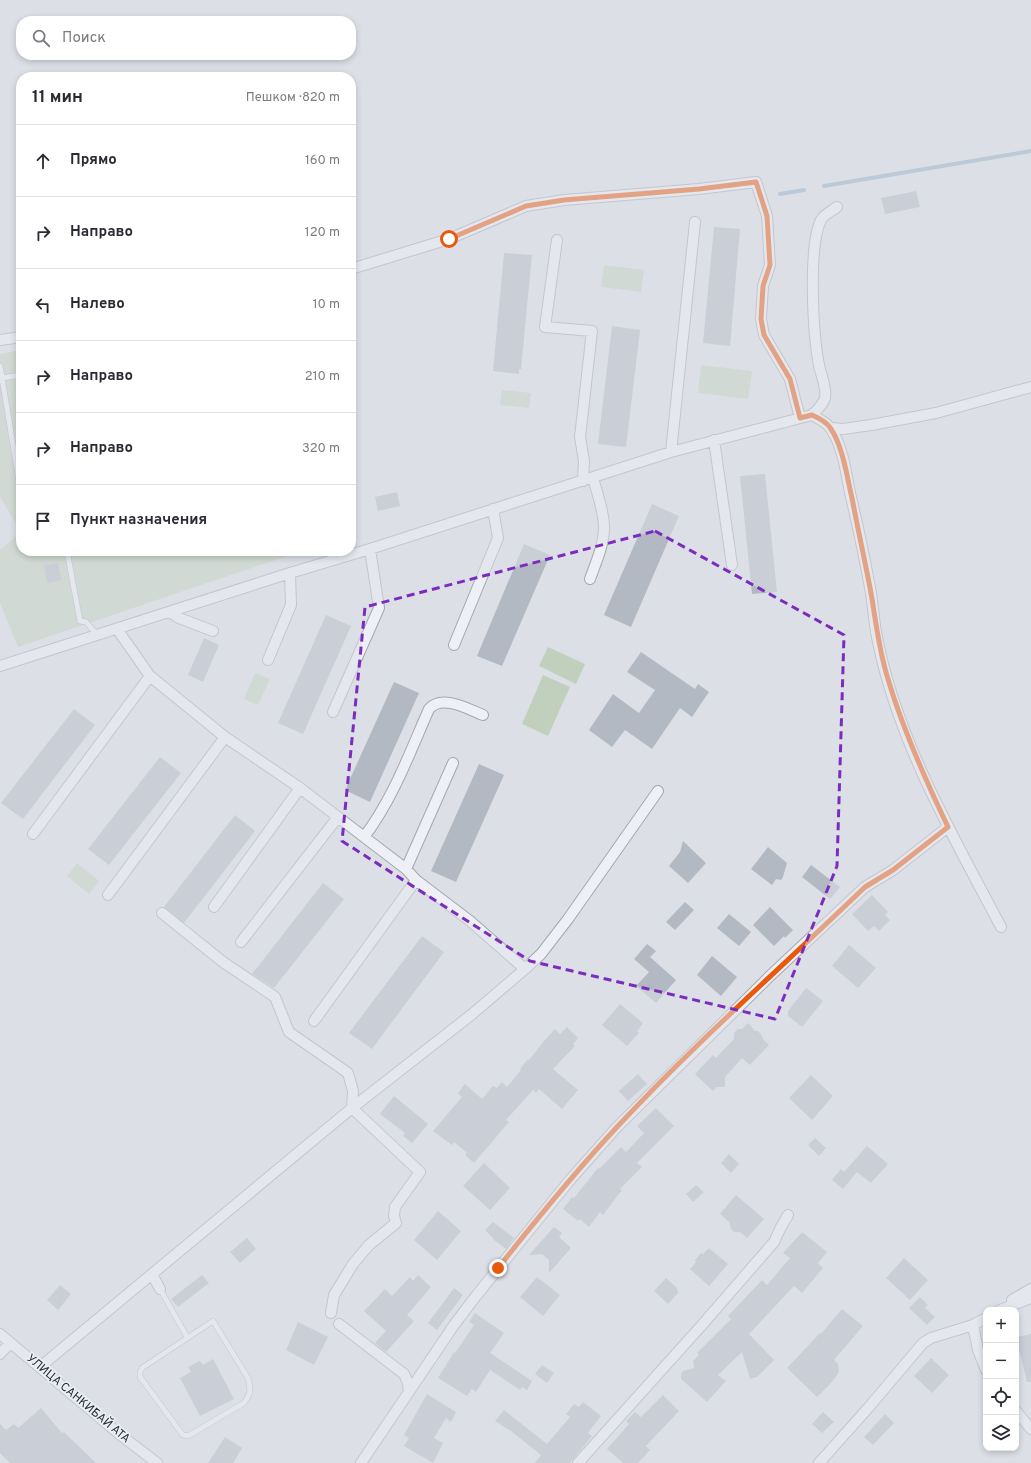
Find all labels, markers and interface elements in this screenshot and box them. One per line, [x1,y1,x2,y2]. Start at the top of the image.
search box [16,16,356,60]
icon: search [30,27,52,49]
text: Поиск [62,29,106,48]
text: 11 мин [32,87,83,109]
text: Пешком · 820 m [246,90,340,106]
icon: ahead [32,150,54,172]
text: Прямо [70,151,117,170]
text: 160 m [305,153,340,169]
icon: right [32,222,54,244]
text: Направо [70,223,133,242]
text: 120 m [305,225,340,241]
route start [440,230,458,248]
icon: left [32,294,54,316]
text: Налево [70,295,125,314]
text: 10 m [313,297,340,313]
icon: right [32,366,54,388]
text: Направо [70,367,133,386]
text: 210 m [305,369,340,385]
icon: right [32,438,54,460]
text: Направо [70,439,133,458]
text: 320 m [302,441,340,457]
icon: arrive [32,510,54,532]
text: Пункт назначения [70,511,207,530]
route end [489,1259,507,1277]
map controls [983,1307,1019,1451]
button: + [983,1307,1019,1343]
button: − [983,1343,1019,1379]
street label: УЛИЦА САНКИБАЙ АТА [23,1351,133,1447]
button: locate [983,1379,1019,1415]
button: layers [983,1415,1019,1451]

